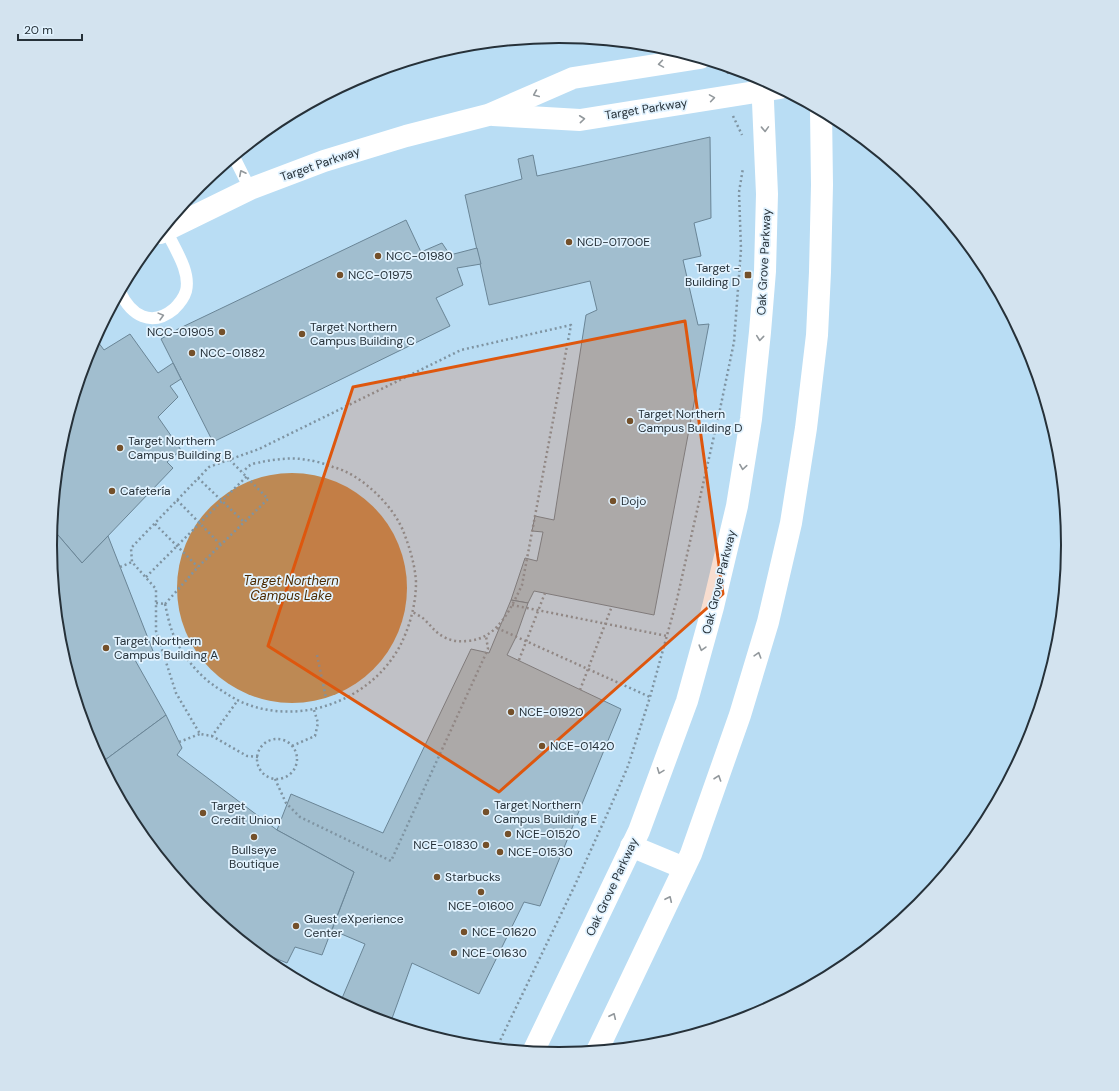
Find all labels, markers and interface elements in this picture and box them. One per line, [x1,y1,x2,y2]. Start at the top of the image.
scale bar [18,16,82,42]
text: 20 m [24,22,53,38]
one-way arrow [658,59,664,68]
one-way arrow [532,89,540,97]
one-way arrow [709,94,715,103]
street label: Target Parkway [604,95,689,123]
one-way arrow [579,114,585,123]
one-way arrow [760,126,769,132]
street label: Target Parkway [278,143,362,185]
one-way arrow [239,170,247,177]
street label: Oak Grove Parkway [753,208,775,316]
place label: NCD-01700E [577,234,650,250]
marker: NCD-01700E [564,237,574,247]
place label: NCC-01980 [386,248,453,264]
marker: NCC-01980 [373,251,383,261]
place label: Target - Building D [685,260,740,290]
place label: NCC-01975 [348,267,413,283]
marker: NCC-01975 [335,270,345,280]
marker: Target - Building D [743,270,753,280]
one-way arrow [157,312,164,321]
place label: Target Northern Campus Building C [310,319,415,349]
place label: NCC-01905 [147,324,214,340]
marker: NCC-01905 [217,327,227,337]
marker: Target Northern Campus Building C [297,329,307,339]
one-way arrow [755,335,764,341]
place label: NCC-01882 [200,345,265,361]
marker: NCC-01882 [187,348,197,358]
place label: Target Northern Campus Building D [638,406,743,436]
marker: Target Northern Campus Building D [625,416,635,426]
place label: Target Northern Campus Building B [128,433,232,463]
marker: Target Northern Campus Building B [115,443,125,453]
one-way arrow [739,464,748,470]
place label: Cafetería [120,483,171,499]
marker: Cafetería [107,486,117,496]
place label: Dojo [621,493,646,509]
marker: Dojo [608,496,618,506]
street label: Oak Grove Parkway [698,528,740,636]
water label: Target Northern Campus Lake [243,572,339,604]
place label: Target Northern Campus Building A [114,633,218,663]
marker: Target Northern Campus Building A [101,643,111,653]
one-way arrow [698,644,707,651]
one-way arrow [753,651,762,658]
place label: NCE-01920 [519,704,583,720]
marker: NCE-01920 [506,707,516,717]
place label: NCE-01420 [550,738,614,754]
marker: NCE-01420 [537,741,547,751]
one-way arrow [657,768,665,775]
one-way arrow [713,775,722,782]
place label: Target Northern Campus Building E [494,797,597,827]
place label: Target Credit Union [211,798,281,828]
marker: Target Northern Campus Building E [481,807,491,817]
marker: Target Credit Union [198,808,208,818]
place label: NCE-01520 [516,826,580,842]
marker: NCE-01520 [503,829,513,839]
marker: Bullseye Boutique [249,832,259,842]
street label: Oak Grove Parkway [582,835,642,939]
place label: NCE-01830 [413,837,478,853]
marker: NCE-01830 [481,840,491,850]
place label: Bullseye Boutique [229,842,279,872]
place label: NCE-01530 [508,844,573,860]
marker: NCE-01530 [495,847,505,857]
place label: Starbucks [445,869,501,885]
marker: Starbucks [432,872,442,882]
marker: NCE-01600 [476,887,486,897]
one-way arrow [664,895,672,903]
place label: NCE-01600 [448,898,514,914]
place label: Guest eXperience Center [304,911,404,941]
marker: Guest eXperience Center [291,921,301,931]
place label: NCE-01620 [472,924,536,940]
marker: NCE-01620 [459,927,469,937]
place label: NCE-01630 [462,945,527,961]
marker: NCE-01630 [449,948,459,958]
one-way arrow [608,1013,616,1020]

